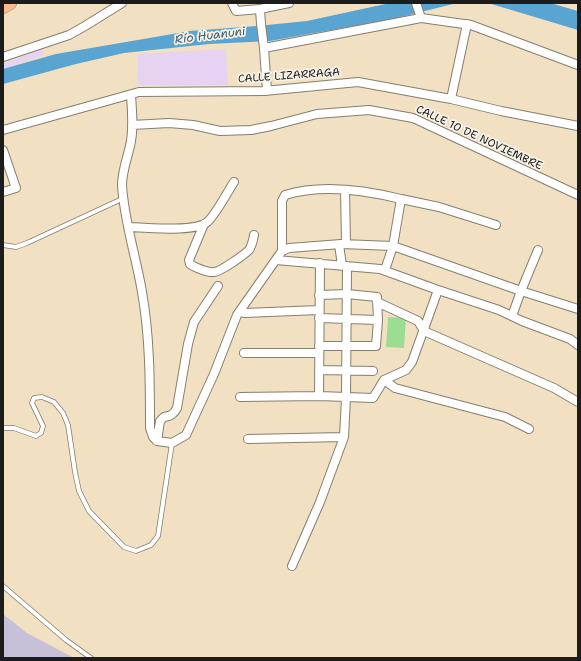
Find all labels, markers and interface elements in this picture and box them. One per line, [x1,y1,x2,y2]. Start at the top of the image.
water label: Río Huanuni [174,25,246,47]
street label: CALLE LIZARRAGA [238,66,340,86]
street label: CALLE 10 DE NOVIEMBRE [414,103,544,173]

